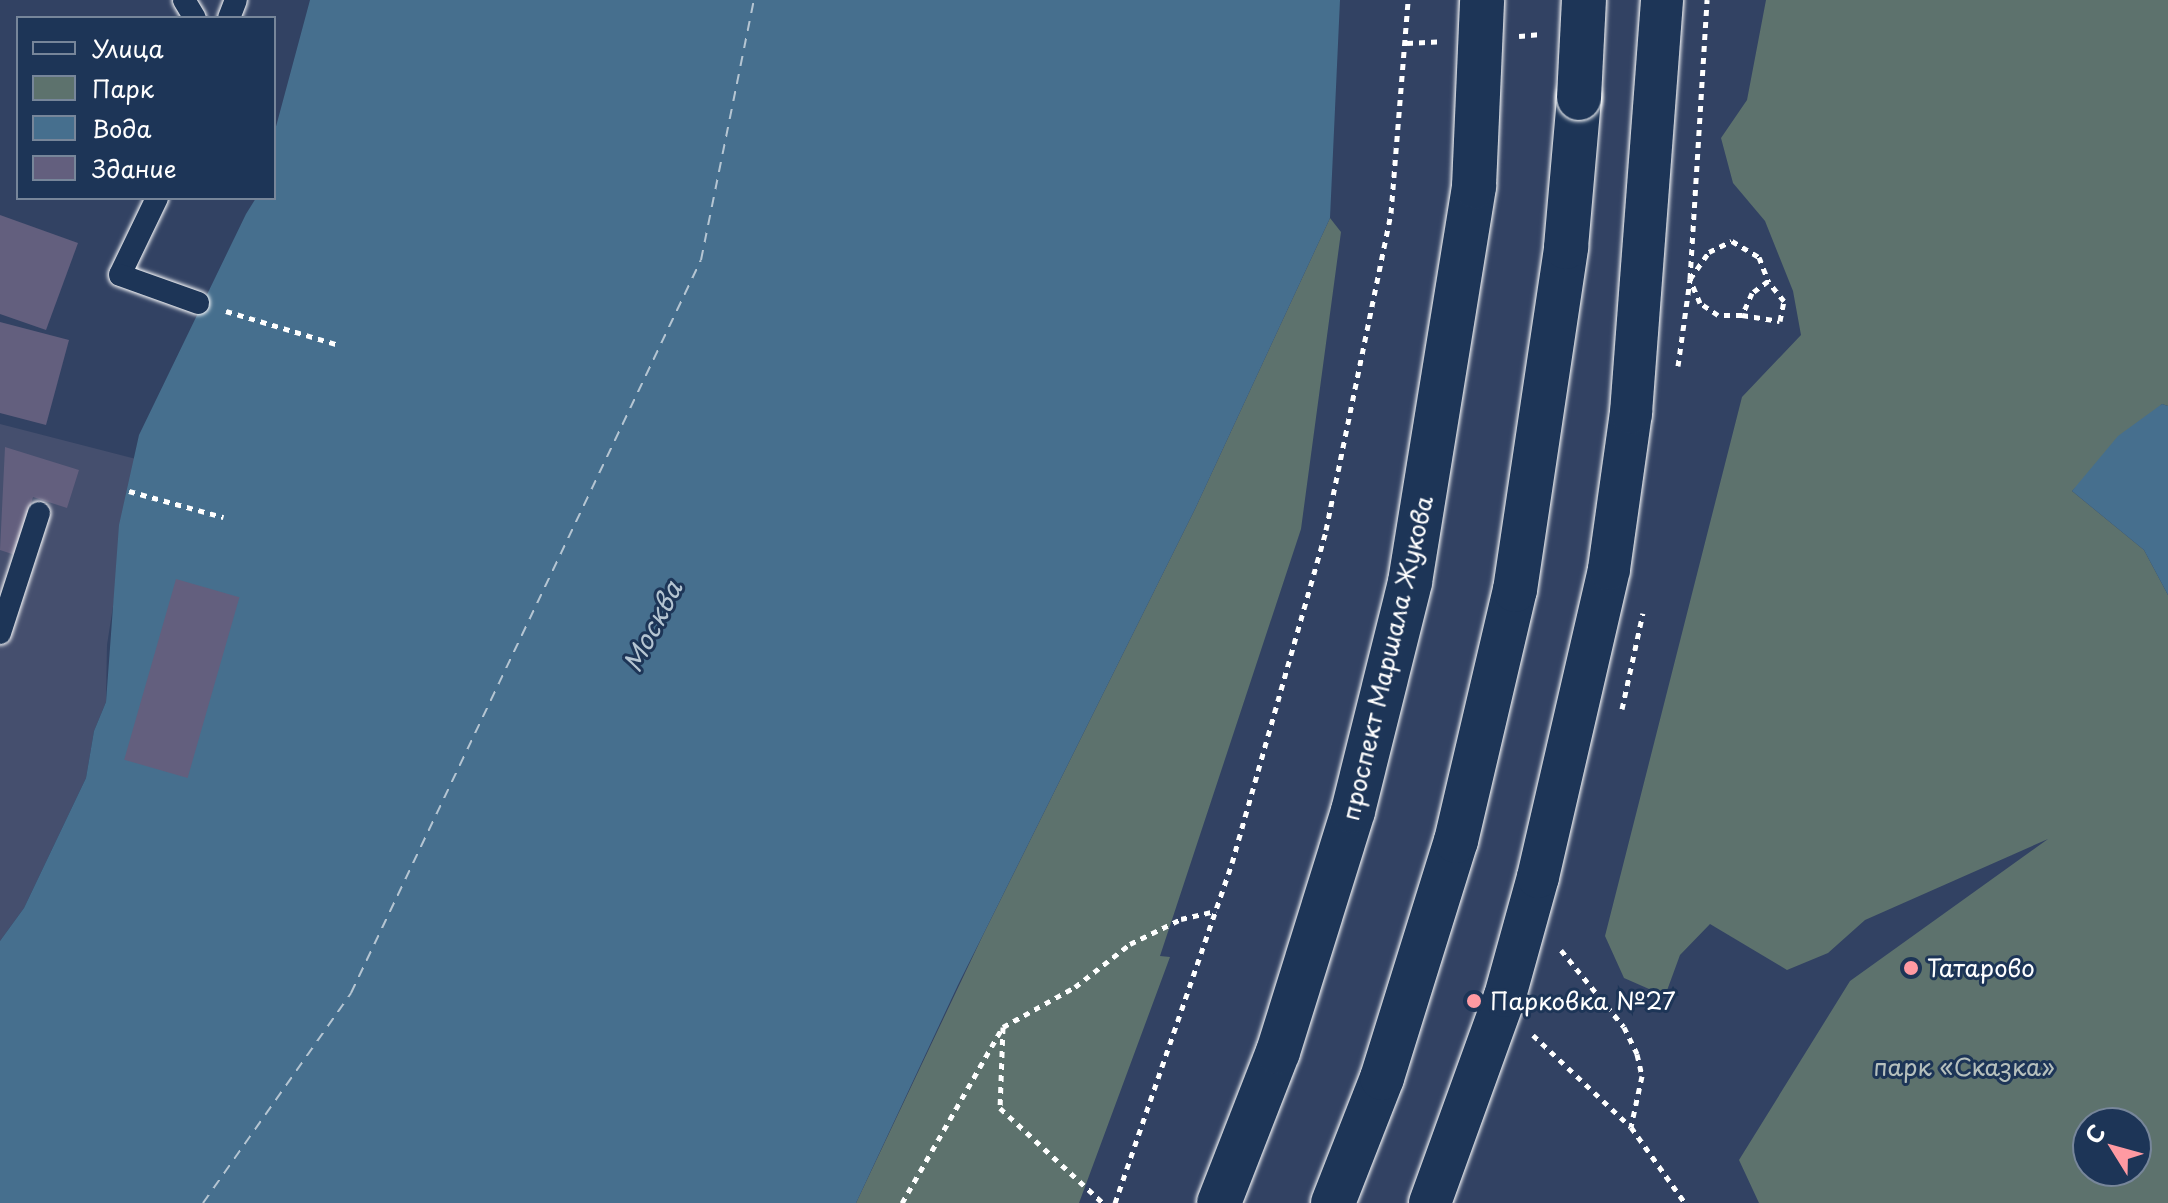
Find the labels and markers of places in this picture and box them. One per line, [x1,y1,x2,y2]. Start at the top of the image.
place label: Татарово [1927,954,2035,982]
marker: Татарово [1902,959,1920,977]
place label: Парковка №27 [1490,987,1675,1015]
marker: Парковка №27 [1465,992,1483,1010]

